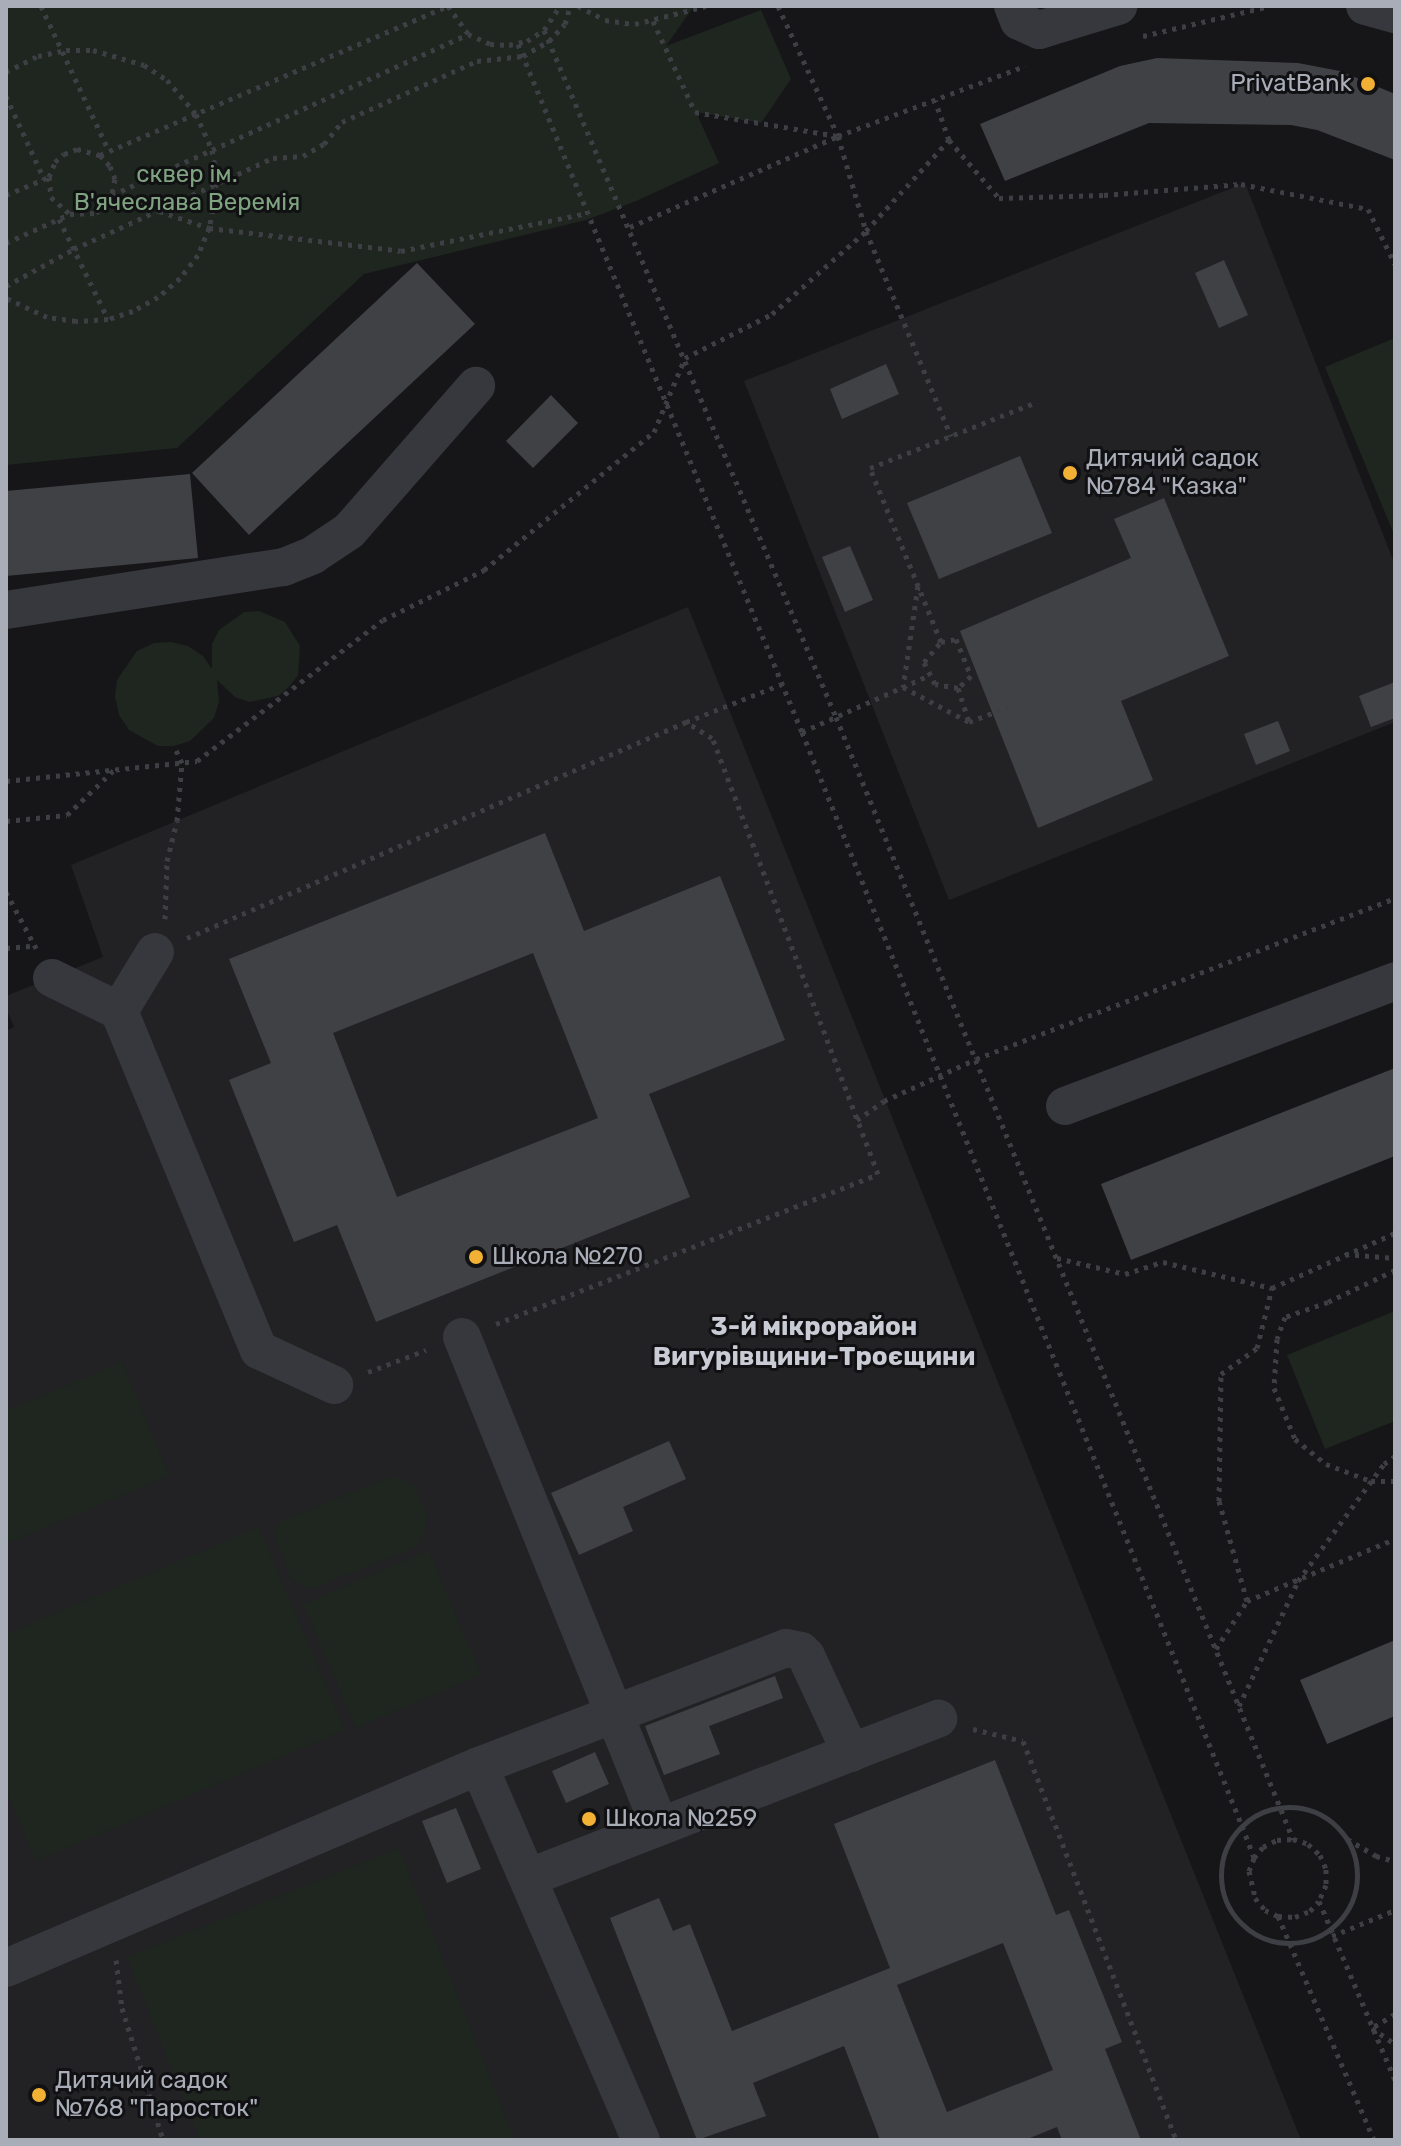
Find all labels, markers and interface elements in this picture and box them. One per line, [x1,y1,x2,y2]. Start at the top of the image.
place label: PrivatBank [1230,70,1352,98]
marker: PrivatBank [1359,75,1377,93]
park label: сквер ім. В'ячеслава Веремія [74,161,300,217]
place label: Дитячий садок №784 "Казка" [1086,445,1259,501]
marker: Дитячий садок №784 "Казка" [1061,464,1079,482]
place label: Школа №270 [492,1243,643,1271]
marker: Школа №270 [467,1248,485,1266]
district label: 3-й мікрорайон Вигурівщини-Троєщини [653,1311,975,1372]
place label: Школа №259 [605,1805,757,1833]
marker: Школа №259 [580,1810,598,1828]
place label: Дитячий садок №768 "Паросток" [55,2067,258,2123]
marker: Дитячий садок №768 "Паросток" [30,2086,48,2104]

